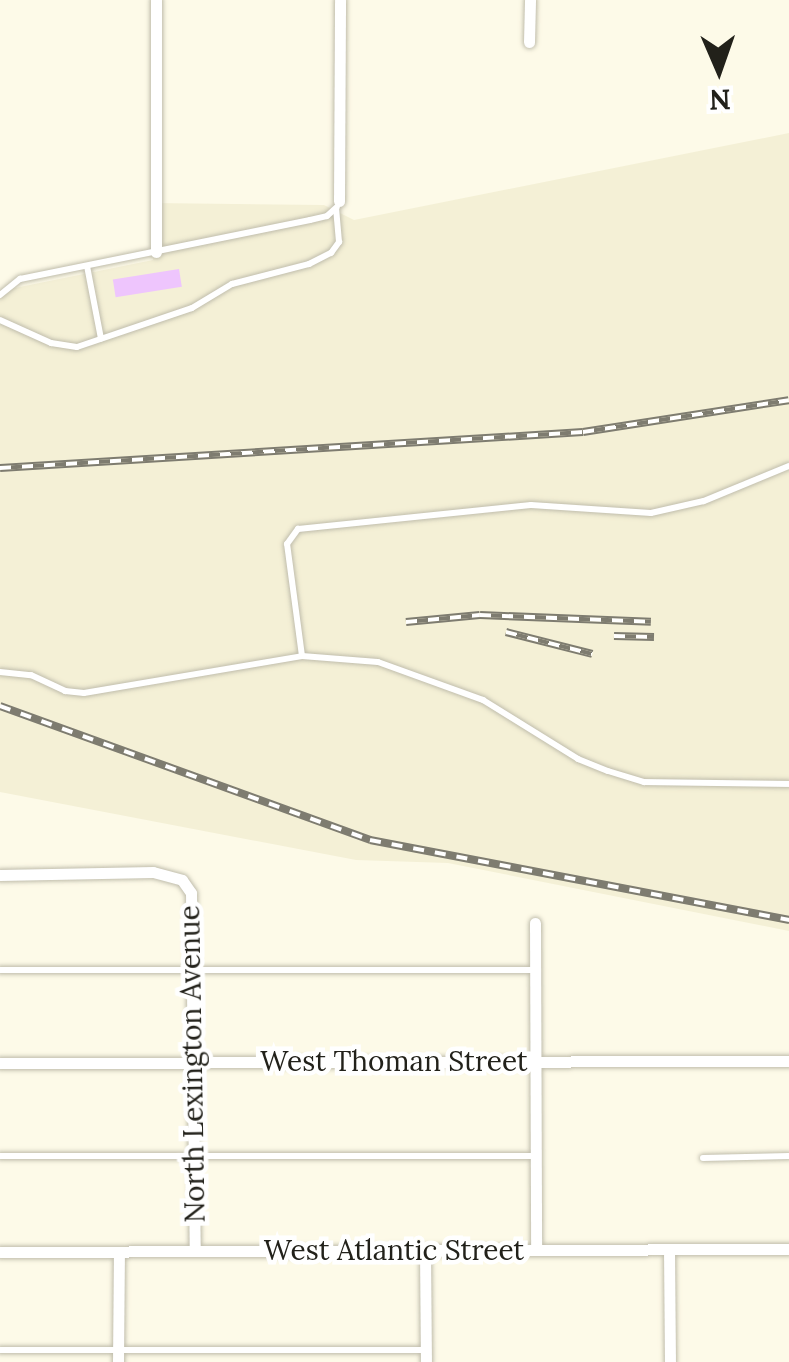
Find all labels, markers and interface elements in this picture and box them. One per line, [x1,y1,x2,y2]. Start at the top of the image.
north arrow [669,20,769,120]
text: N [709,82,731,118]
street label: North Lexington Avenue [172,905,212,1223]
street label: West Thoman Street [260,1044,528,1078]
street label: West Atlantic Street [264,1233,524,1267]

